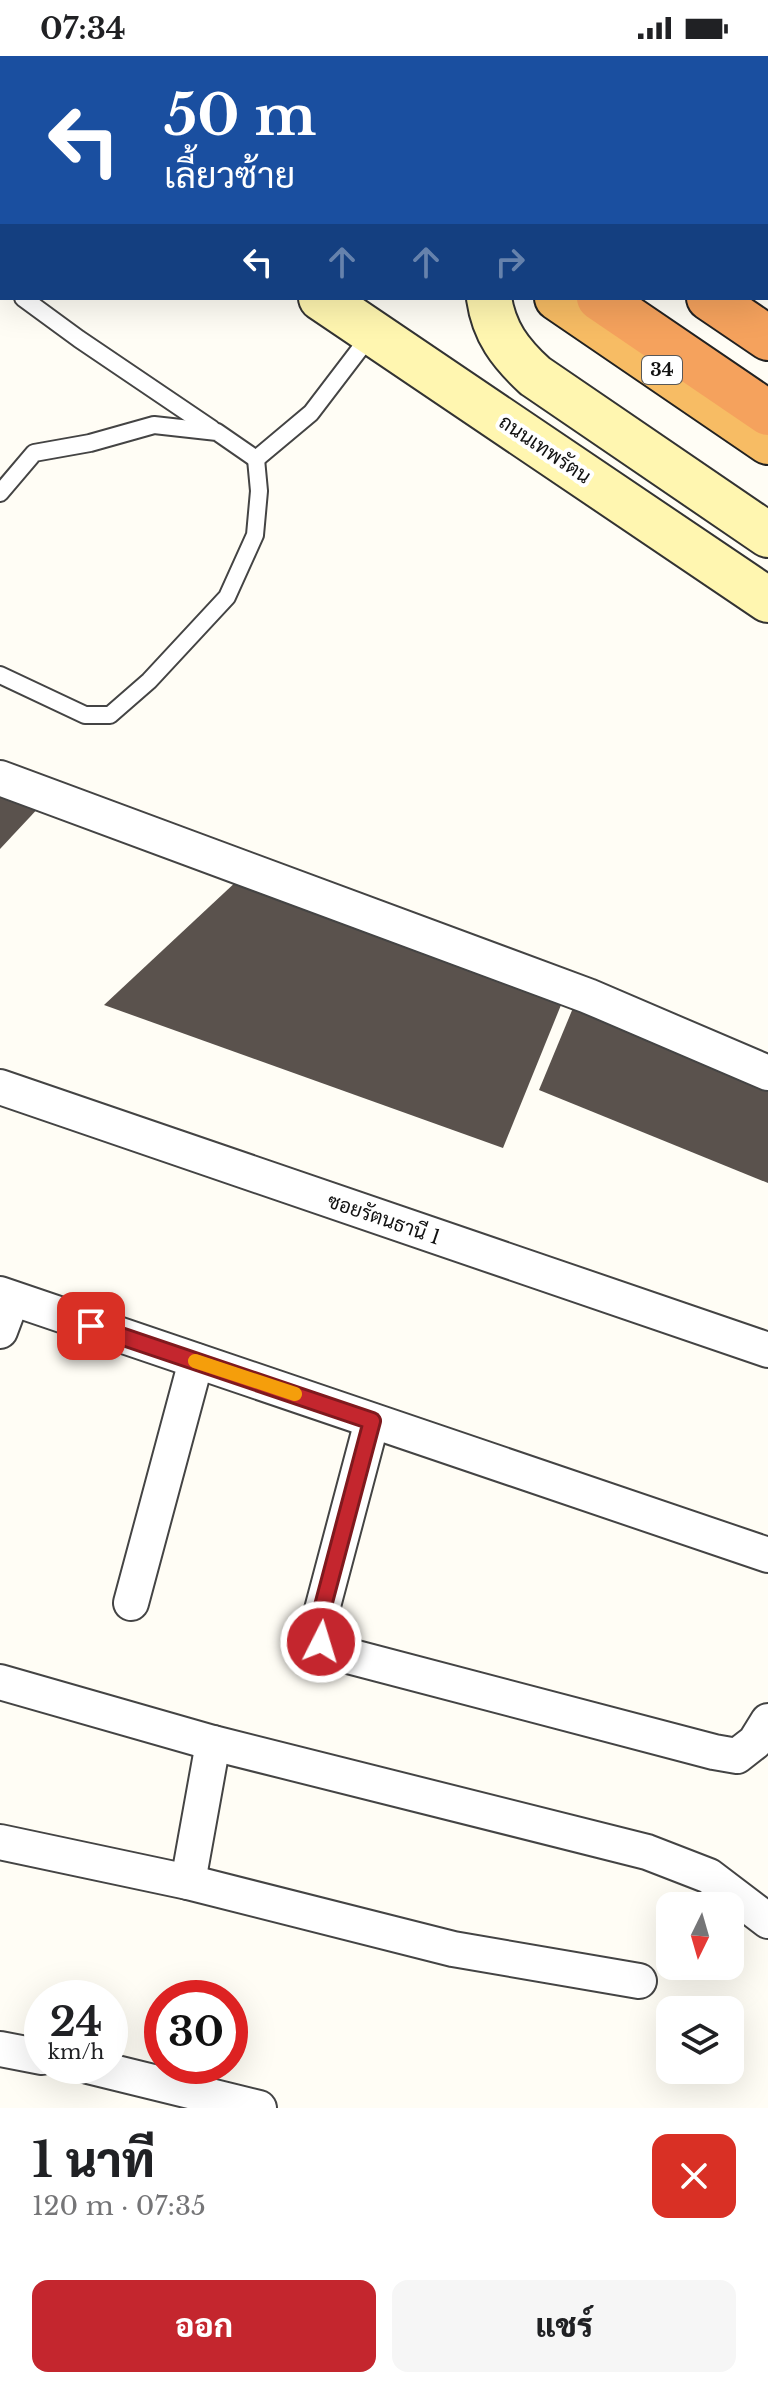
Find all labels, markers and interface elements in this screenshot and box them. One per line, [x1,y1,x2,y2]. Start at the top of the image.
text: 07:34 [40,10,126,47]
text: 50 m [164,81,316,150]
icon: left [32,88,136,192]
text: เลี้ยวซ้าย [164,153,295,198]
icon: left [236,240,280,284]
icon: ahead [320,240,364,284]
icon: ahead [404,240,448,284]
icon: right [488,240,532,284]
road number: 34 [642,356,682,384]
street label: ถนนเทพรัตน [495,410,595,488]
street label: ซอยรัตนธานี 1 [324,1187,444,1250]
pin [57,1292,125,1360]
icon: arrive [69,1304,113,1348]
position arrow [279,1600,363,1684]
north arrow [656,1892,744,1980]
map controls [656,1892,744,2084]
speed limit sign: 30 [144,1980,248,2084]
button: layers [656,1996,744,2084]
text: 24 [50,1997,102,2047]
text: km/h [48,2040,104,2064]
text: 1 นาที [32,2130,155,2190]
button: close [652,2134,736,2218]
text: 120 m · 07:35 [32,2190,206,2222]
button: ออก [32,2280,376,2372]
button: แชร์ [392,2280,736,2372]

